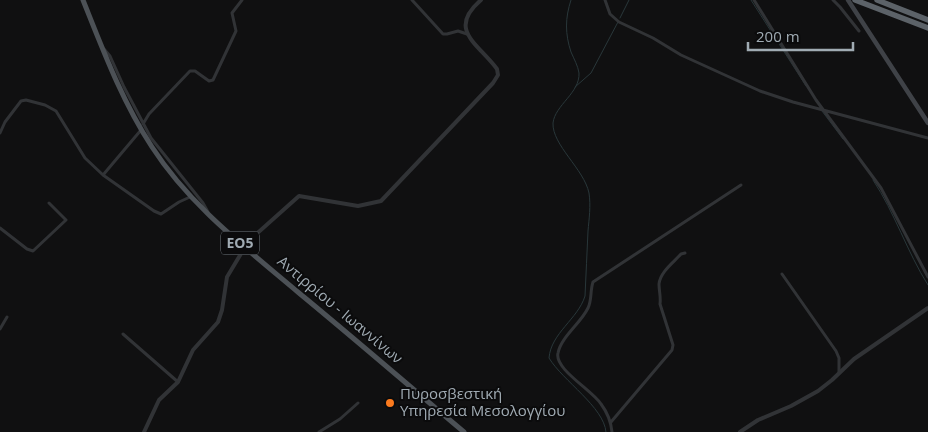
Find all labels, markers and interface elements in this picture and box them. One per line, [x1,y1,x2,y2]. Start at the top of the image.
scale bar [748,20,853,52]
text: 200 m [756,26,800,46]
road number: ΕΟ5 [221,232,259,254]
street label: Αντιρρίου - Ιωαννίνων [274,251,408,368]
place label: Πυροσβεστική Υπηρεσία Μεσολογγίου [400,383,565,420]
marker: Πυροσβεστική Υπηρεσία Μεσολογγίου [384,397,396,409]

